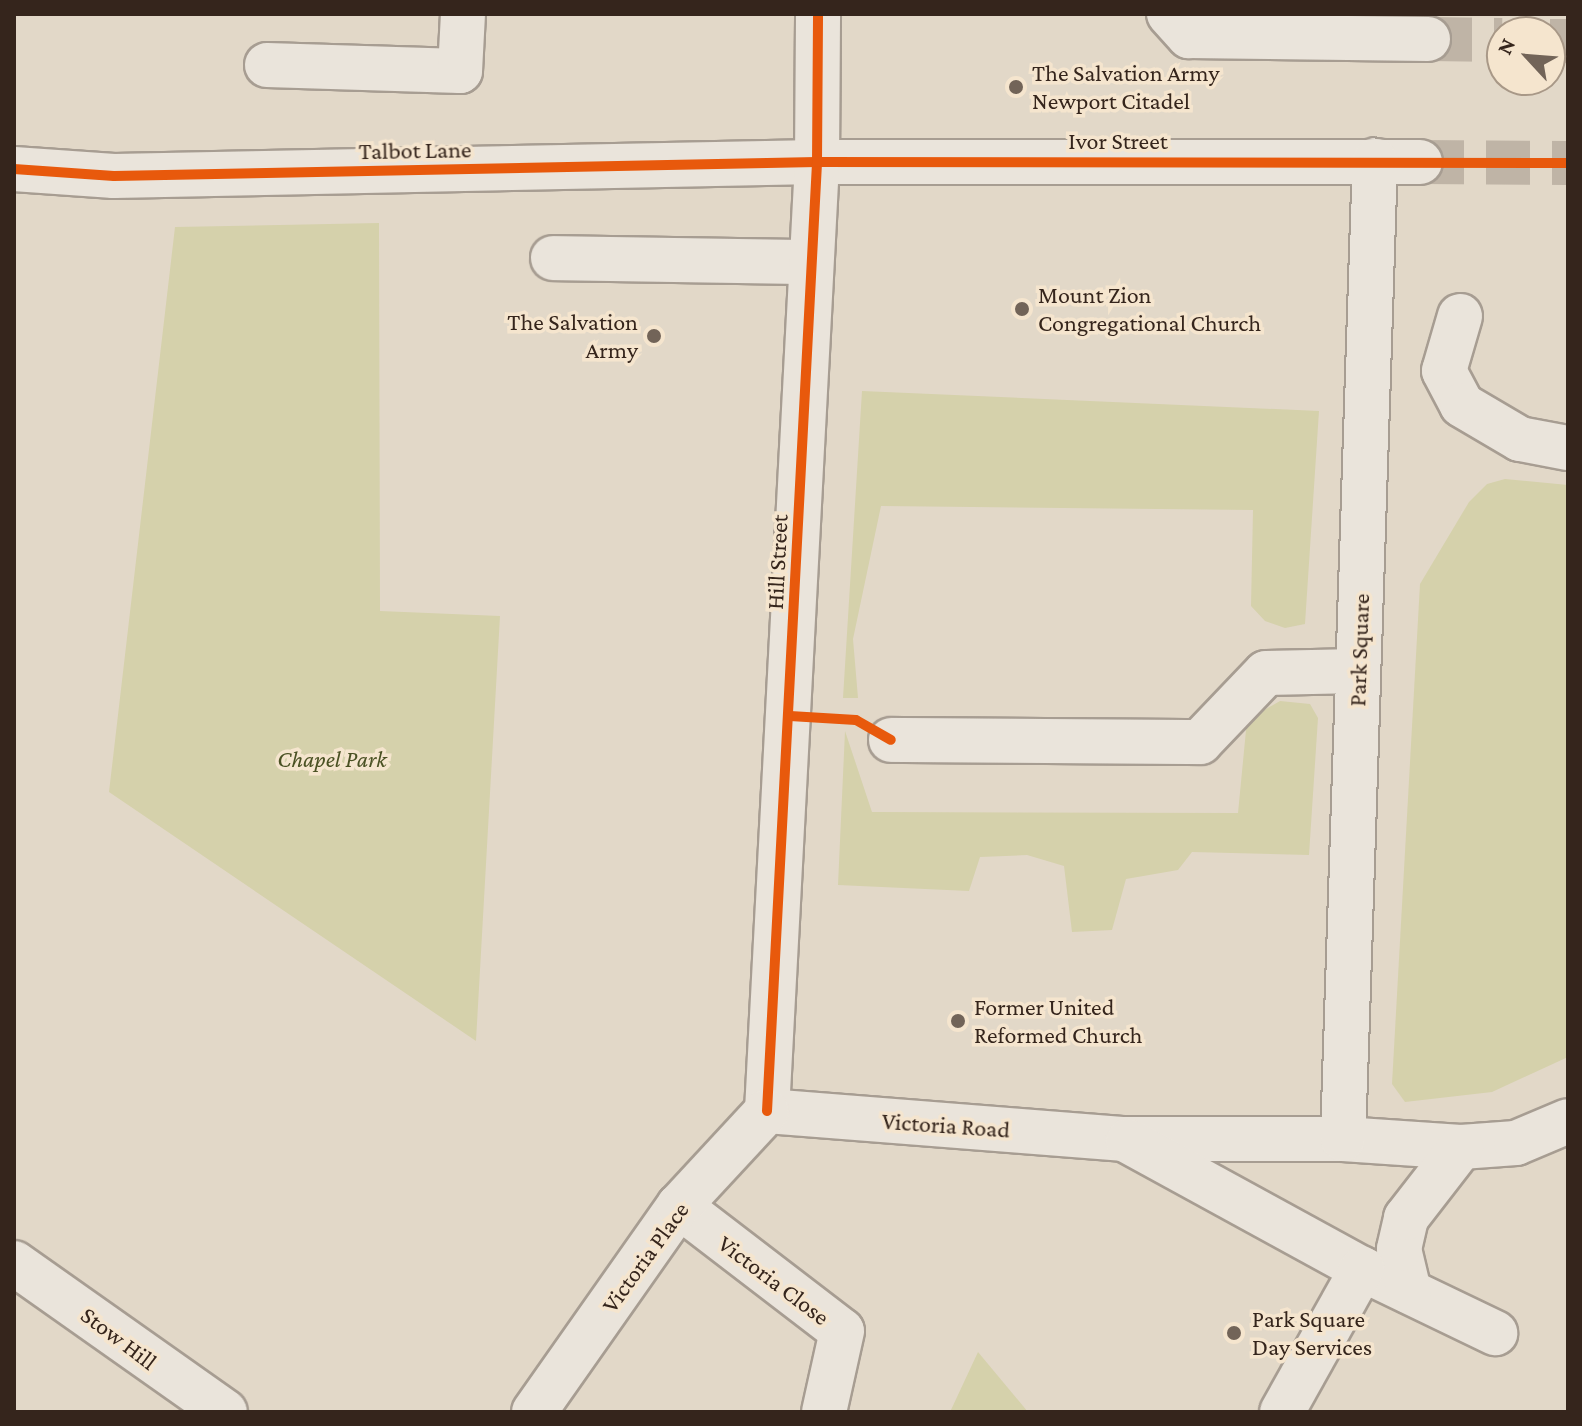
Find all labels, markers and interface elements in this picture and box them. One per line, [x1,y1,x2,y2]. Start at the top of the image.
north arrow [1486,16,1566,96]
text: N [1491,34,1520,58]
place label: The Salvation Army Newport Citadel [1032,59,1220,115]
marker: The Salvation Army Newport Citadel [1007,78,1025,96]
street label: Ivor Street [1068,127,1168,155]
street label: Talbot Lane [358,135,472,165]
place label: Mount Zion Congregational Church [1038,281,1261,337]
marker: Mount Zion Congregational Church [1013,300,1031,318]
place label: The Salvation Army [507,308,638,364]
marker: The Salvation Army [645,327,663,345]
street label: Hill Street [760,514,794,610]
street label: Park Square [1343,593,1375,707]
park label: Chapel Park [277,745,387,773]
place label: Former United Reformed Church [974,993,1142,1049]
marker: Former United Reformed Church [949,1012,967,1030]
street label: Victoria Road [881,1106,1011,1144]
street label: Victoria Place [595,1196,695,1318]
street label: Victoria Close [713,1229,835,1331]
street label: Stow Hill [75,1300,163,1376]
place label: Park Square Day Services [1252,1305,1372,1361]
marker: Park Square Day Services [1223,1322,1245,1344]

